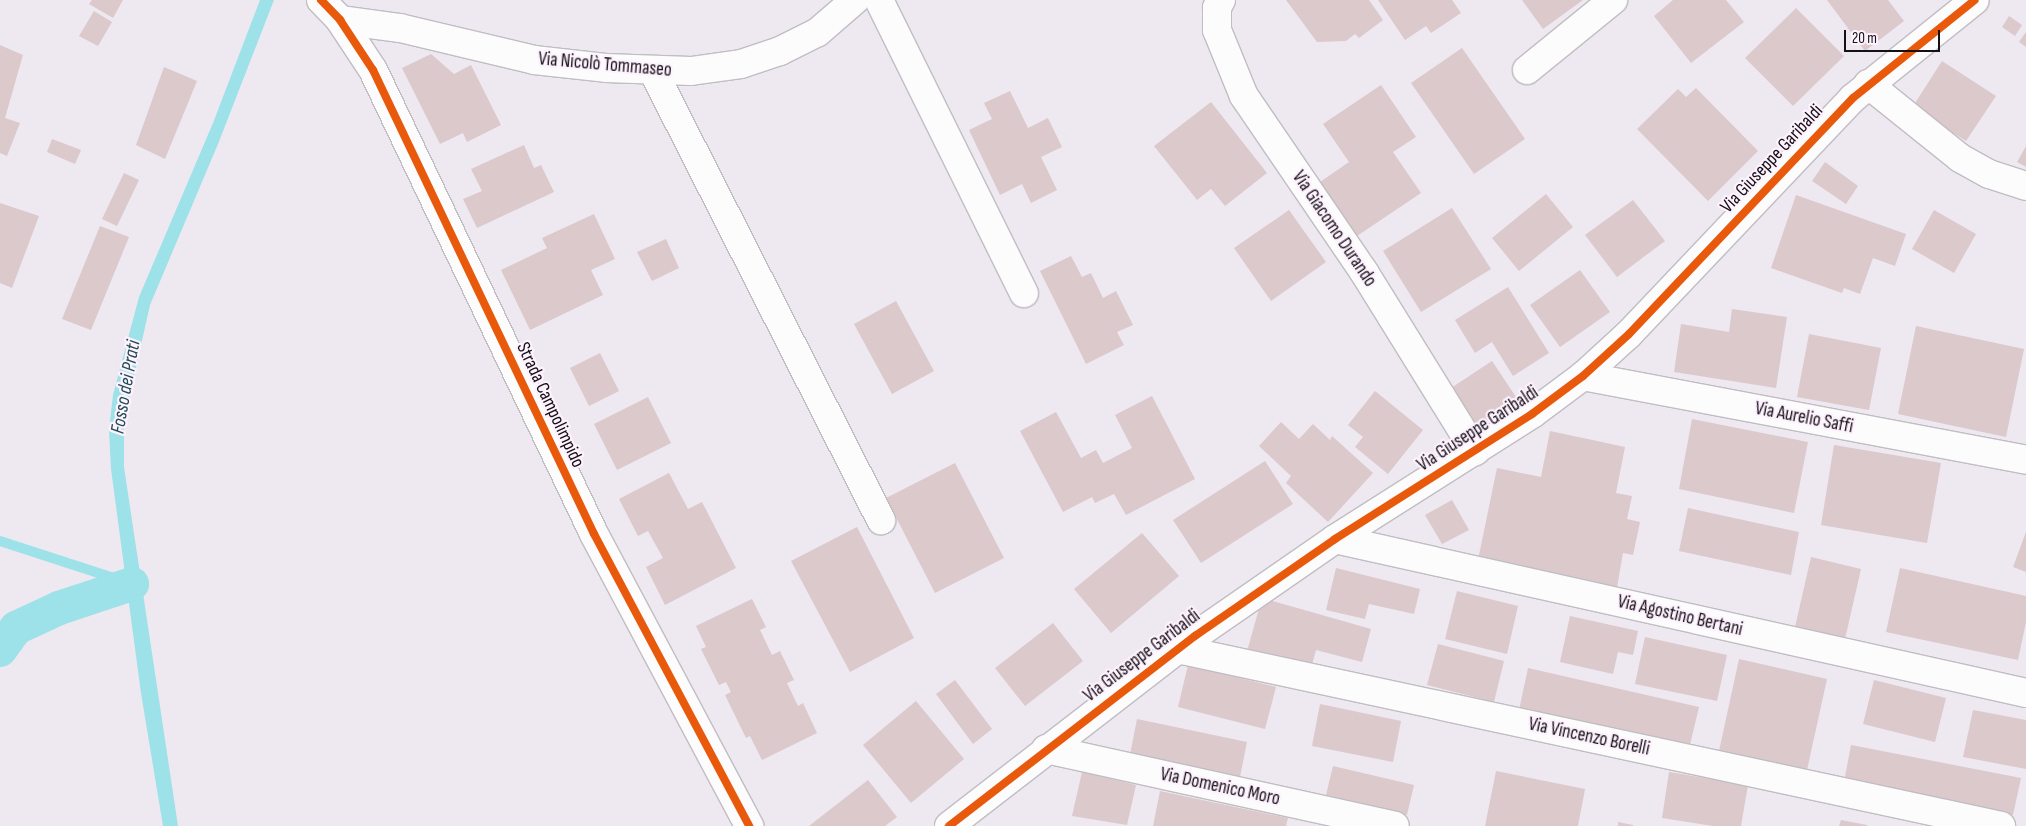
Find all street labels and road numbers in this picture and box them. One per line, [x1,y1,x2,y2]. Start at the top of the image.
street label: Via Nicolò Tommaseo [537,48,673,82]
street label: Via Giuseppe Garibaldi [1716,100,1828,218]
street label: Via Giacomo Durando [1287,167,1381,291]
street label: Strada Campolimpido [511,339,589,471]
street label: Via Giuseppe Garibaldi [1413,381,1543,477]
street label: Via Aurelio Saffi [1753,397,1855,439]
street label: Via Agostino Bertani [1615,591,1745,641]
street label: Via Giuseppe Garibaldi [1079,605,1205,707]
street label: Via Vincenzo Borelli [1526,713,1652,761]
street label: Via Domenico Moro [1158,763,1282,811]

